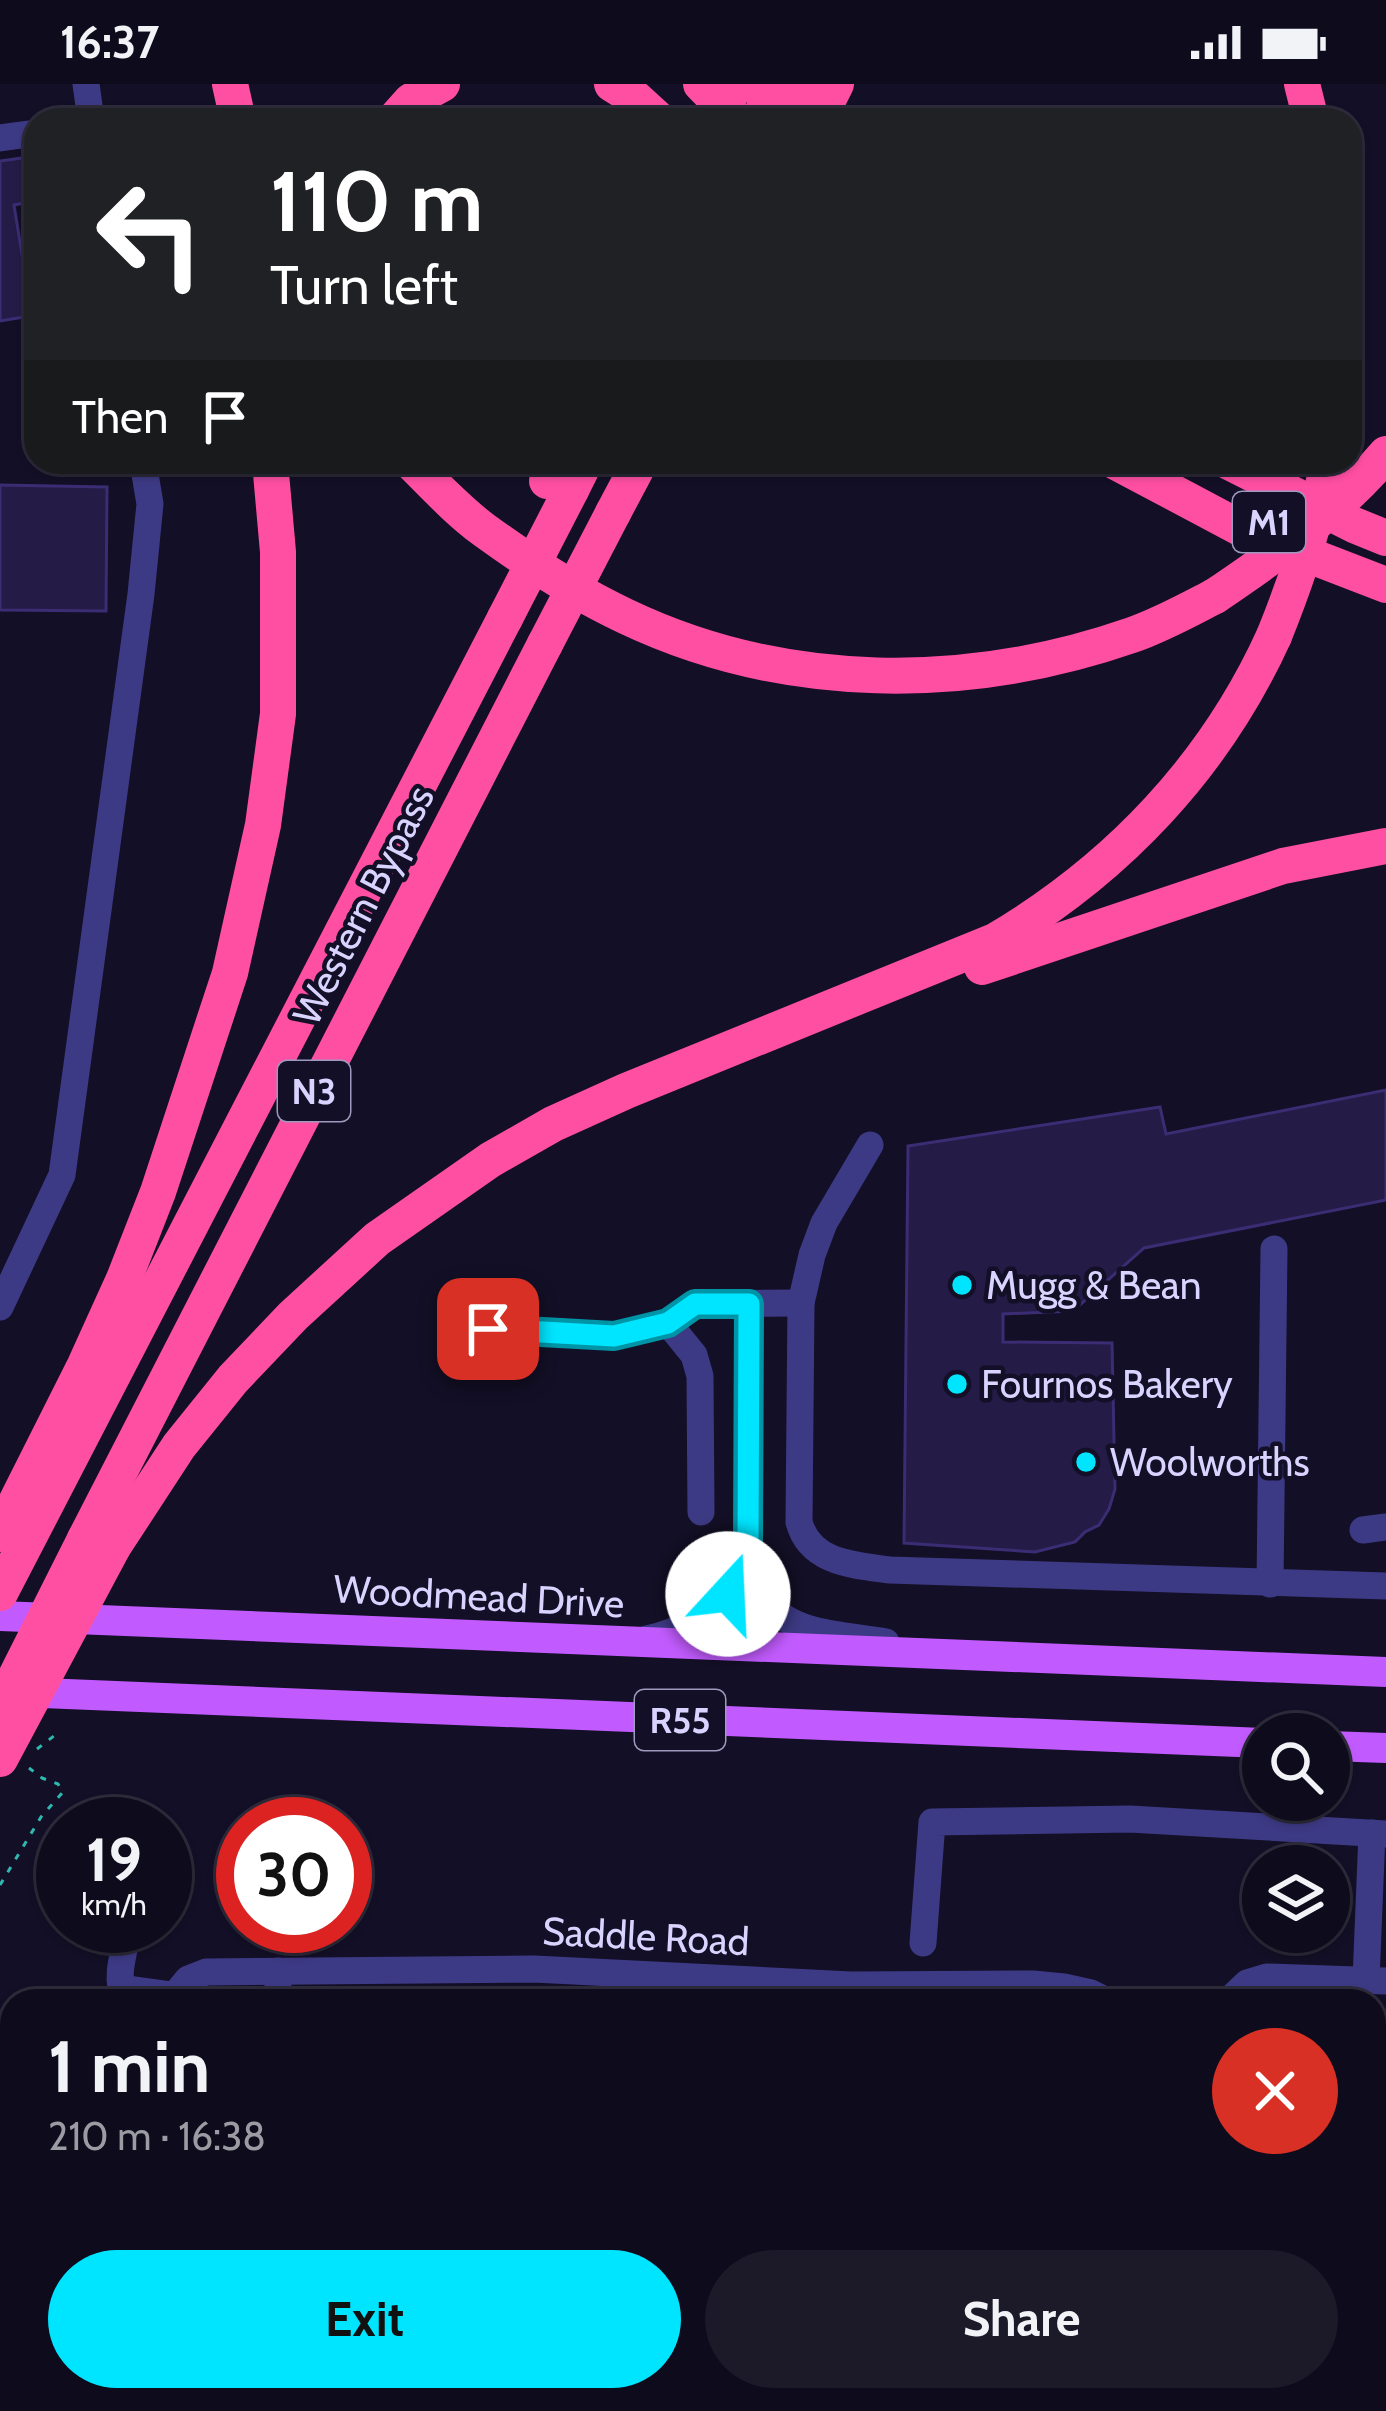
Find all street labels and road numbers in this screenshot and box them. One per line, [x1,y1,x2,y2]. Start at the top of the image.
road number: M1 [1233,492,1305,552]
street label: Western Bypass [282,777,444,1033]
road number: N3 [278,1061,350,1121]
street label: Woodmead Drive [333,1564,625,1628]
road number: R55 [635,1690,725,1750]
street label: Saddle Road [541,1907,751,1965]

